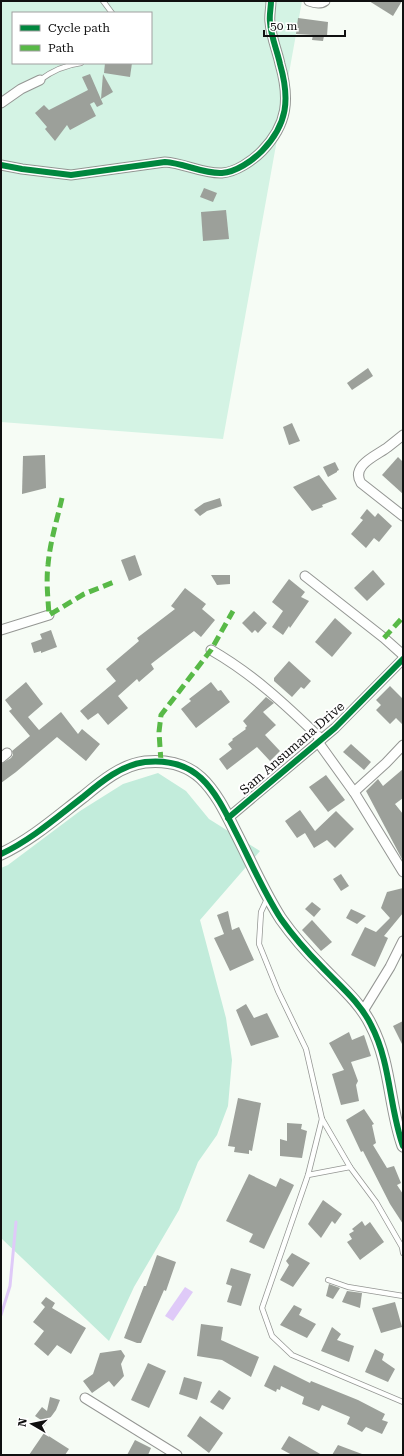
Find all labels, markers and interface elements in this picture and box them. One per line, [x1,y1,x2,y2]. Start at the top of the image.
legend [12,12,152,64]
scale bar [264,12,345,38]
text: 50 m [270,19,297,33]
text: Cycle path [48,21,110,35]
text: Path [48,41,74,55]
street label: Sam Ansumana Drive [237,699,347,797]
north arrow [12,1404,52,1444]
text: N [16,1417,30,1428]

